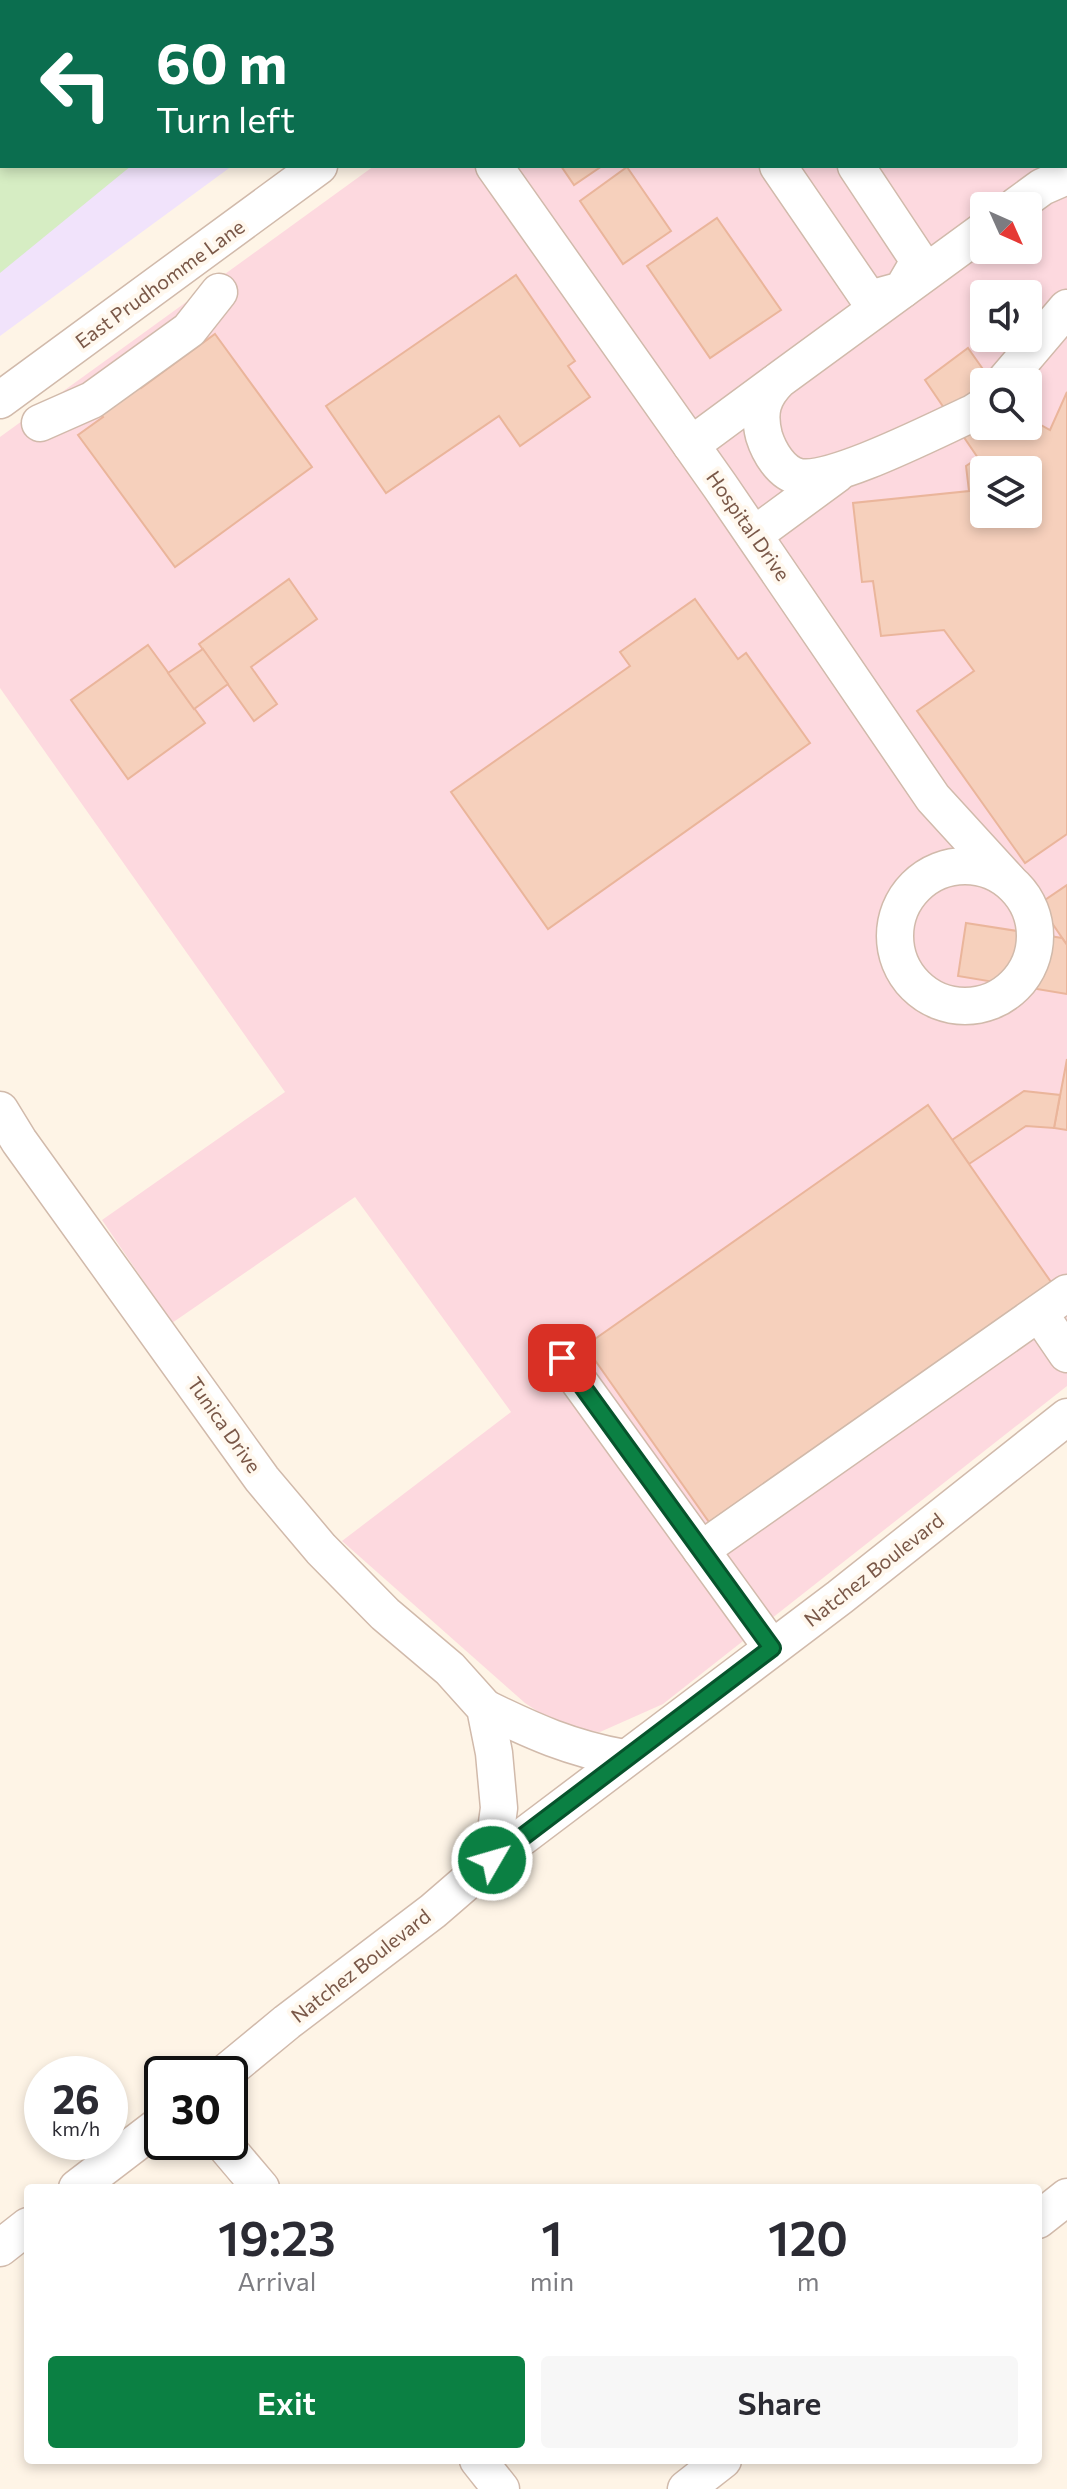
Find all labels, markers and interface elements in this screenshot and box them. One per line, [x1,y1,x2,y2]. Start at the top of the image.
text: 60 m [156,27,287,96]
icon: left [24,32,128,136]
text: Turn left [156,96,295,140]
north arrow [970,192,1042,264]
map controls [970,192,1042,528]
street label: East Prudhomme Lane [70,214,249,353]
button: sound [970,280,1042,352]
button: search [970,368,1042,440]
button: layers [970,456,1042,528]
street label: Hospital Drive [702,466,796,585]
pin [528,1324,596,1392]
icon: arrive [540,1336,584,1380]
street label: Tunica Drive [183,1372,267,1477]
street label: Natchez Boulevard [799,1507,948,1631]
position arrow [450,1818,534,1902]
street label: Natchez Boulevard [286,1903,435,2027]
speed limit sign: 30 [144,2056,248,2160]
text: 26 [52,2073,100,2122]
text: km/h [52,2116,100,2140]
text: 19:23 [218,2207,336,2266]
text: 1 [541,2207,563,2266]
text: 120 [768,2207,848,2266]
text: Arrival [238,2265,316,2296]
text: min [530,2265,574,2296]
text: m [797,2265,819,2296]
button: Exit [48,2356,525,2448]
button: Share [541,2356,1018,2448]

